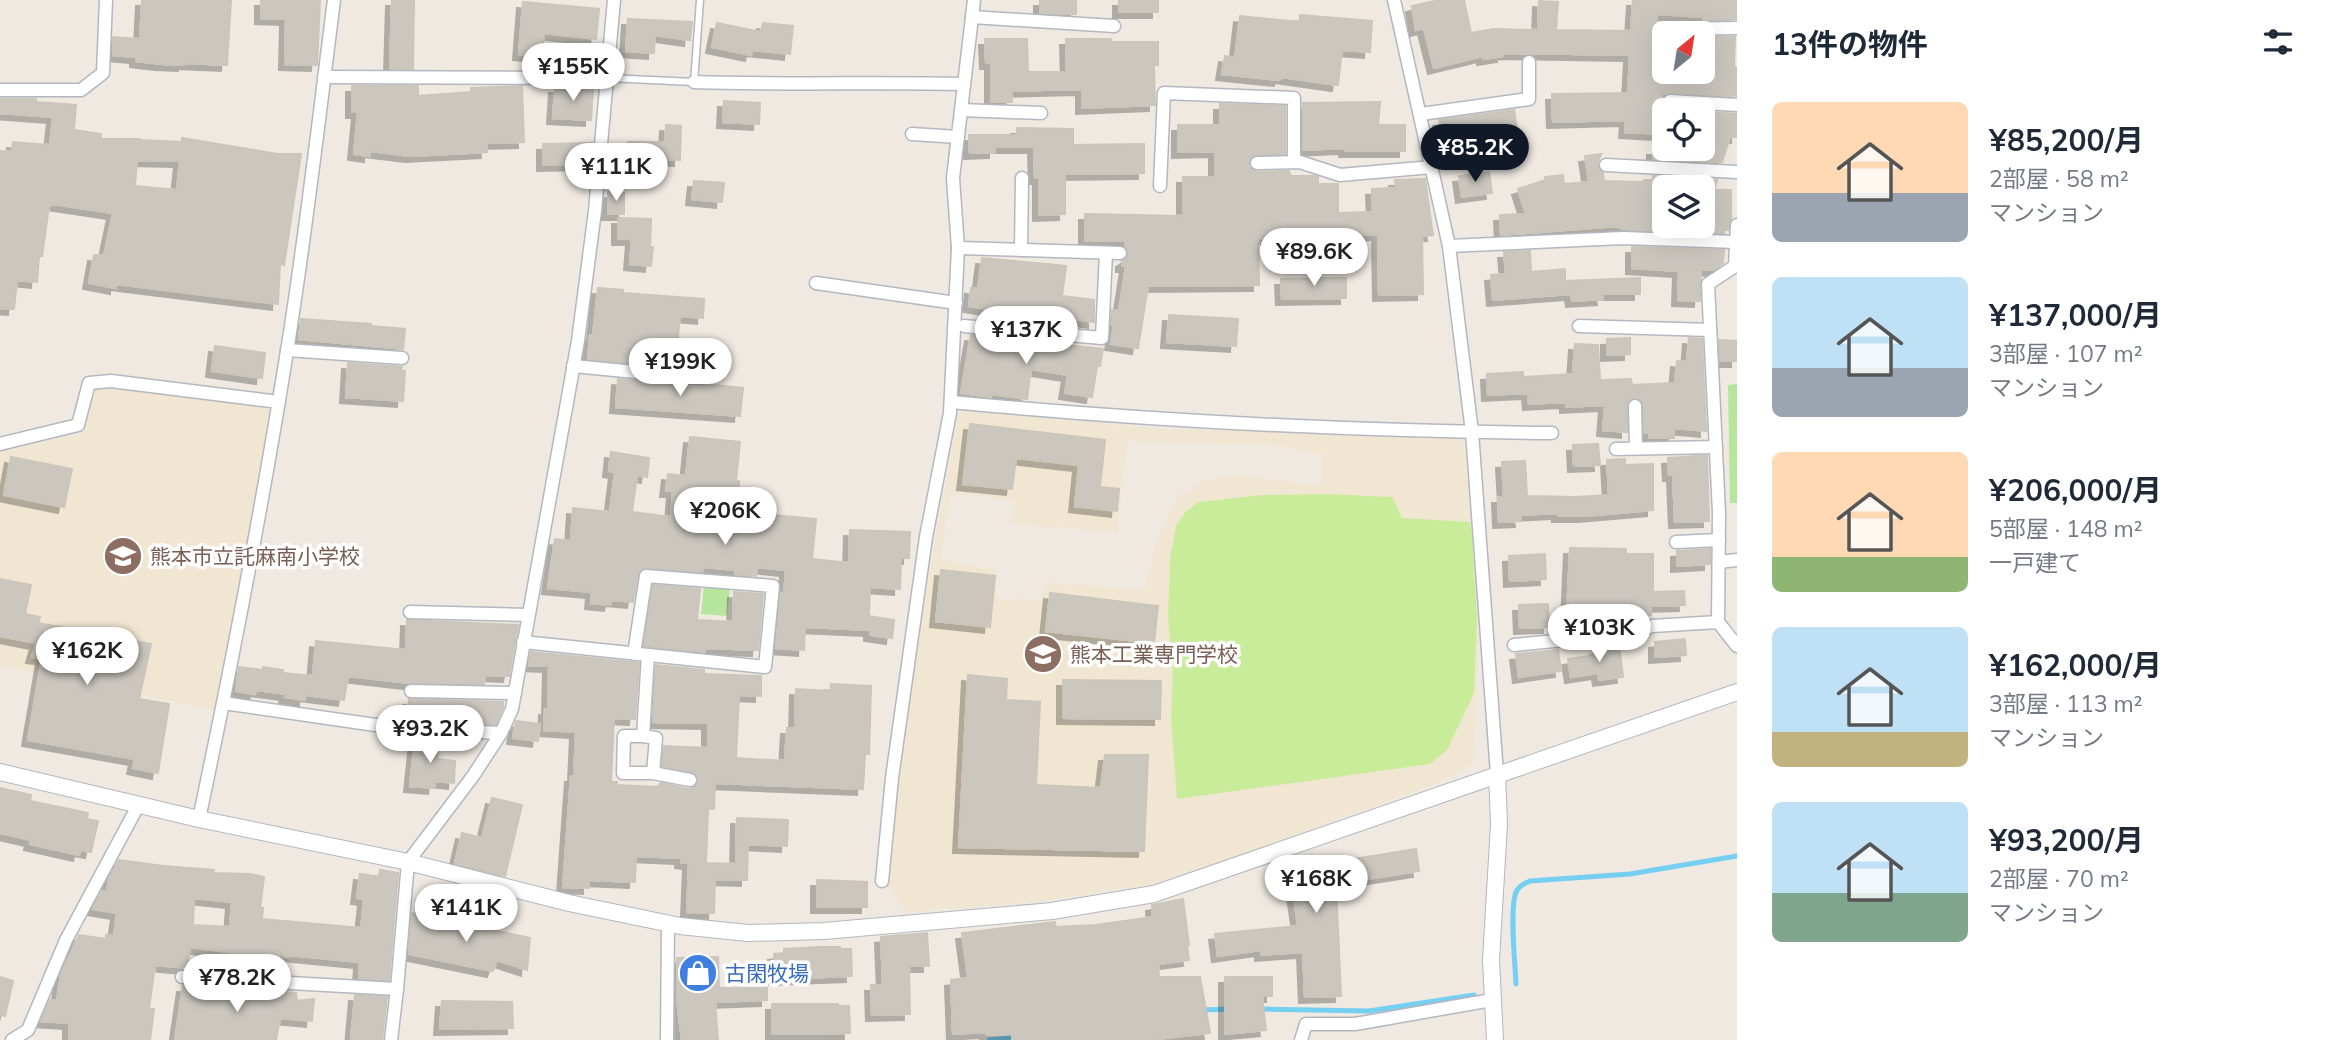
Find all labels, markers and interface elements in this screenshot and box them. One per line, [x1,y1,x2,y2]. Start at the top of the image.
north arrow [1652,21,1715,84]
map controls [1652,21,1715,238]
icon: filters [2259,23,2297,61]
text: 13件の物件 [1772,25,1928,63]
pin: ¥155K [524,43,622,103]
text: ¥155K [538,51,608,80]
button: locate [1652,98,1715,161]
text: ¥85,200/月 [1989,121,2144,159]
pin: ¥85.2K [1418,124,1532,184]
icon: home [1828,130,1912,214]
text: ¥85.2K [1437,132,1513,161]
pin: ¥111K [567,144,665,203]
text: ¥111K [581,151,651,180]
text: 2部屋 · 58 m² [1989,164,2129,193]
button: layers [1652,175,1715,238]
text: マンション [1989,198,2104,227]
pin: ¥89.6K [1257,229,1371,288]
text: ¥89.6K [1276,236,1352,265]
text: ¥137,000/月 [1989,296,2162,334]
icon: home [1828,305,1912,389]
pin: ¥137K [977,306,1075,366]
text: ¥137K [991,314,1061,343]
pin: ¥199K [631,338,729,398]
text: 3部屋 · 107 m² [1989,339,2142,368]
text: ¥199K [645,346,715,375]
text: マンション [1989,373,2104,402]
text: ¥206,000/月 [1989,471,2162,509]
icon: home [1828,480,1912,564]
pin: ¥206K [676,488,774,547]
text: ¥206K [690,495,760,524]
text: 5部屋 · 148 m² [1989,514,2142,543]
school or university icon: 熊本市立託麻南小学校 [102,535,144,577]
place label: 熊本市立託麻南小学校 [150,543,360,569]
text: 一戸建て [1989,548,2081,577]
pin: ¥103K [1550,604,1648,664]
text: ¥103K [1564,612,1634,641]
pin: ¥162K [38,628,136,687]
school or university icon: 熊本工業専門学校 [1022,633,1064,675]
text: ¥162K [52,635,122,664]
place label: 熊本工業専門学校 [1070,641,1238,667]
text: ¥162,000/月 [1989,646,2162,684]
icon: home [1828,655,1912,739]
text: 3部屋 · 113 m² [1989,689,2142,718]
pin: ¥93.2K [373,706,487,765]
text: ¥93.2K [392,713,468,742]
text: マンション [1989,723,2104,752]
text: ¥93,200/月 [1989,821,2144,859]
icon: home [1828,830,1912,914]
pin: ¥168K [1267,856,1365,915]
text: ¥168K [1281,863,1351,892]
text: 2部屋 · 70 m² [1989,864,2129,893]
pin: ¥141K [417,884,515,944]
text: ¥141K [431,892,501,921]
text: マンション [1989,898,2104,927]
shop icon: 古閑牧場 [677,952,719,994]
pin: ¥78.2K [180,954,294,1014]
place label: 古閑牧場 [725,960,809,986]
text: ¥78.2K [199,962,275,991]

